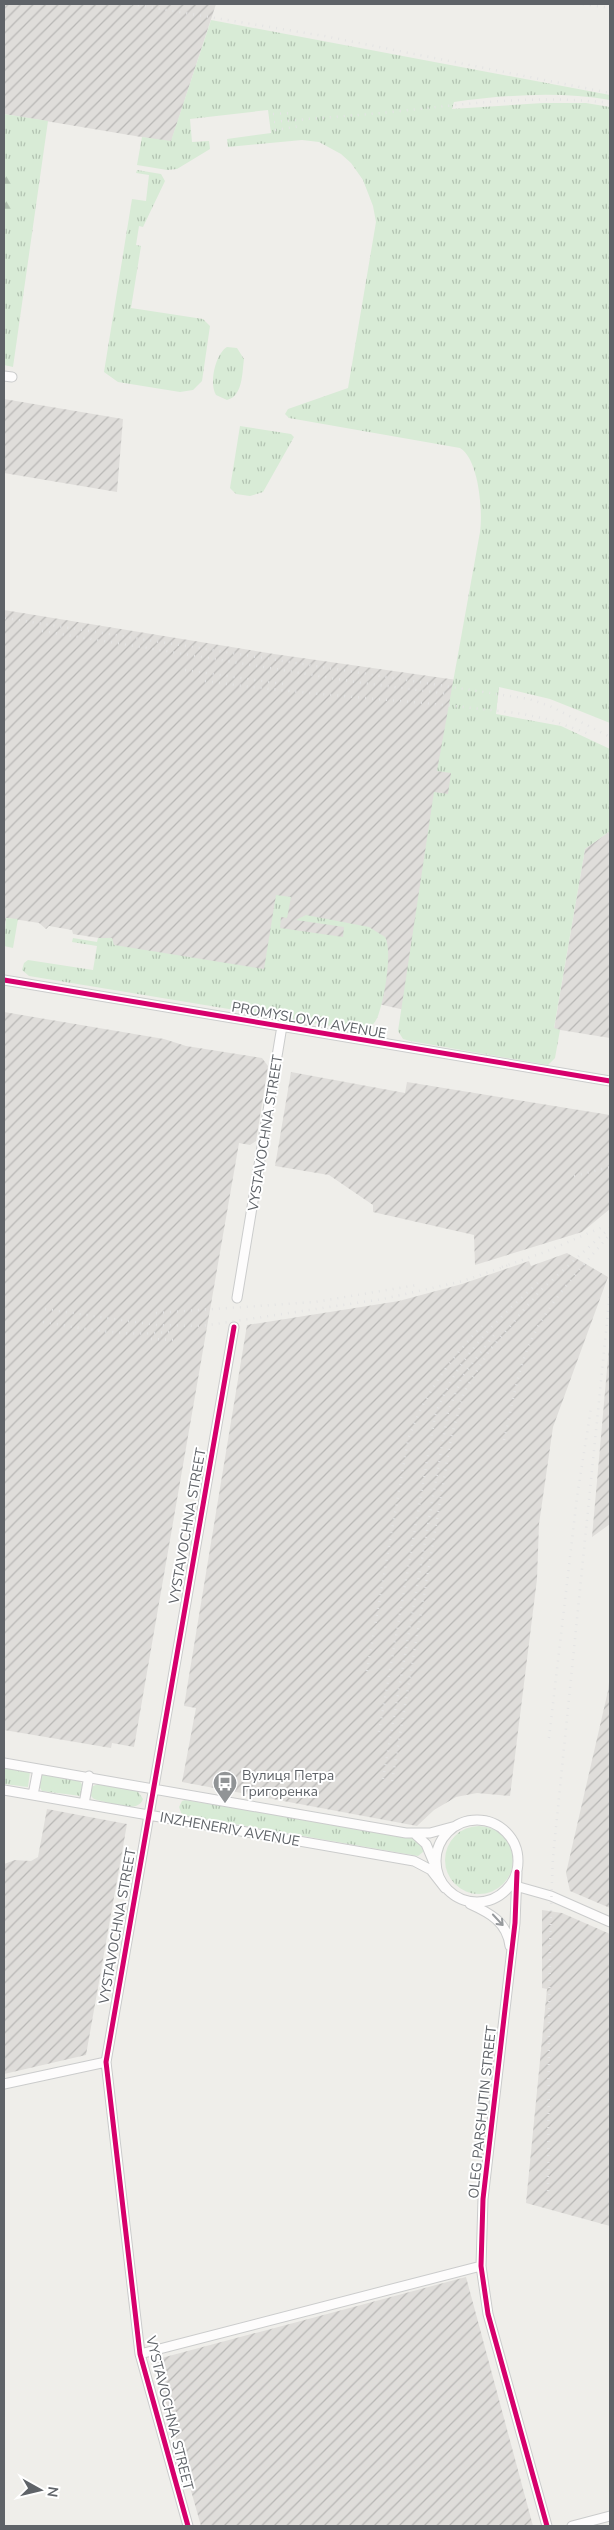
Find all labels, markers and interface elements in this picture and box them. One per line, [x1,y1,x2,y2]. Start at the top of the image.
street label: PROMYSLOVYI AVENUE [230,998,388,1043]
street label: VYSTAVOCHNA STREET [244,1053,287,1214]
street label: VYSTAVOCHNA STREET [164,1446,211,1607]
place label: Вулиця Петра Григоренка [242,1766,334,1801]
bus stop icon: Вулиця Петра Григоренка [212,1770,238,1804]
street label: INZHENERIV AVENUE [158,1808,301,1851]
street label: VYSTAVOCHNA STREET [94,1846,141,2007]
one-way arrow [492,1914,504,1927]
street label: OLEG PARSHUTIN STREET [464,2024,501,2199]
street label: VYSTAVOCHNA STREET [141,2333,198,2493]
north arrow [15,2465,65,2515]
text: N [42,2485,63,2498]

